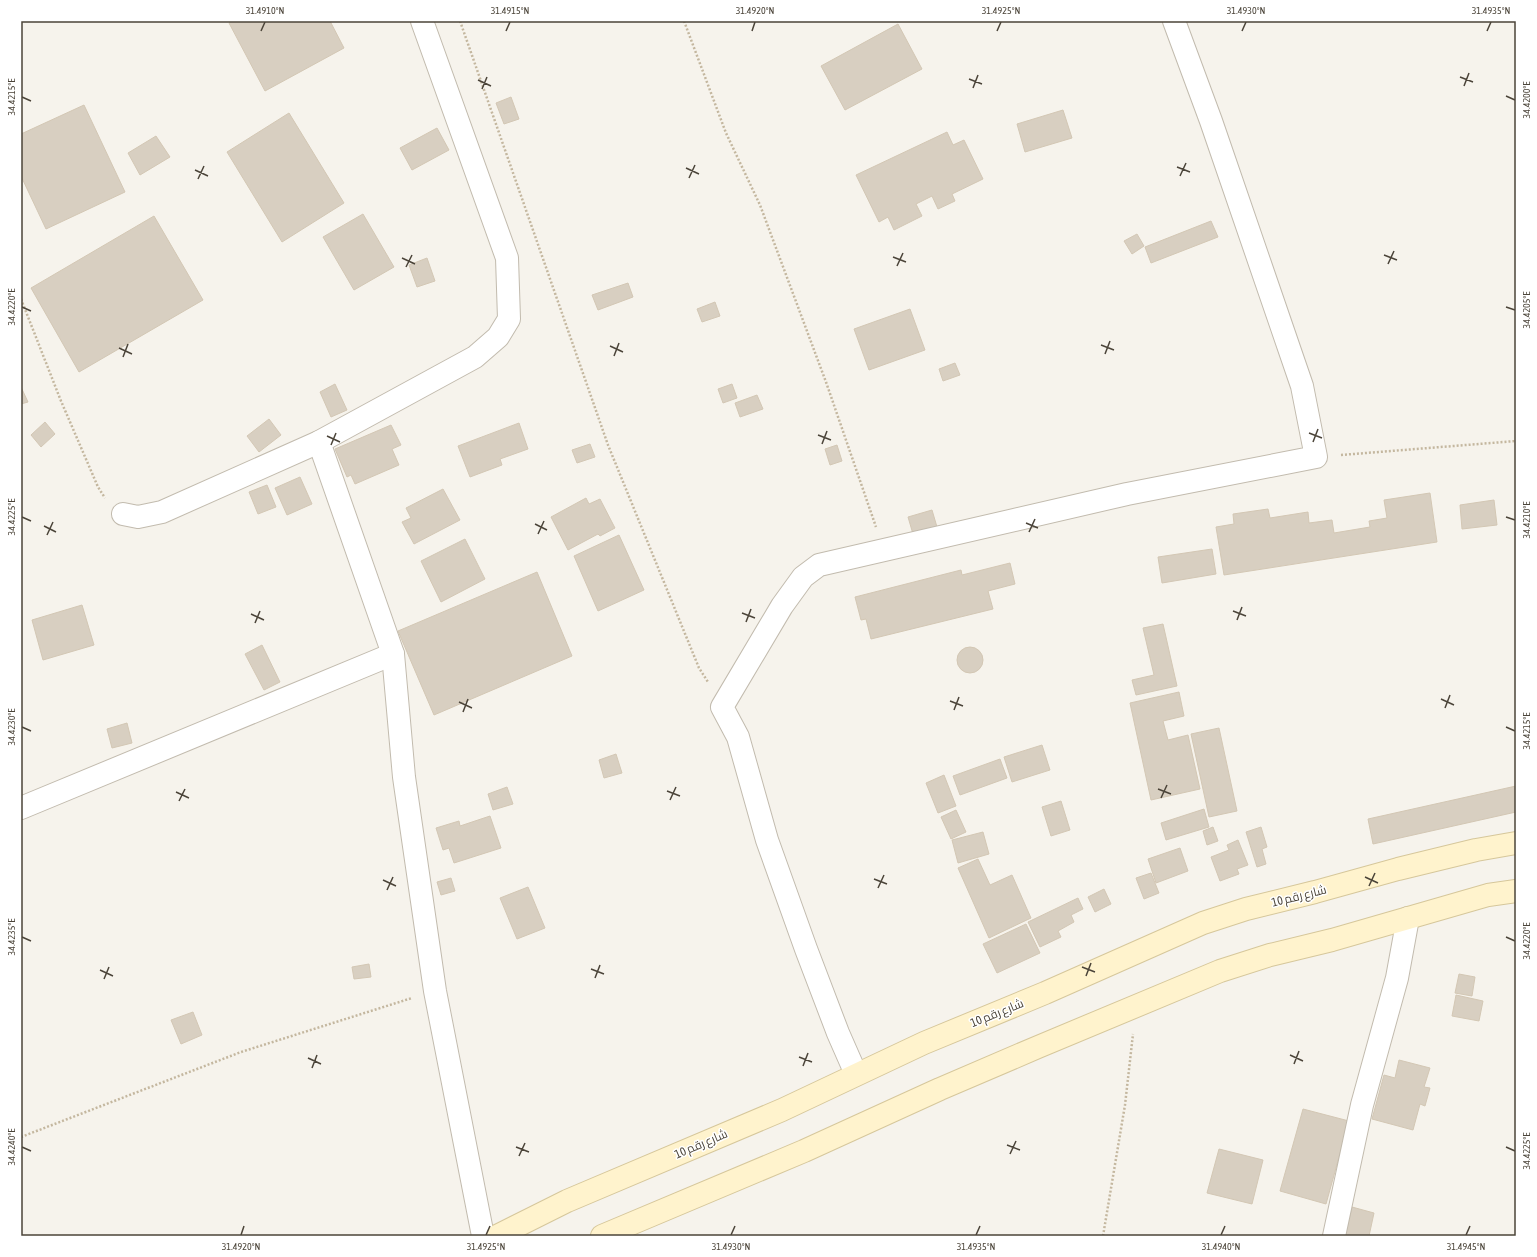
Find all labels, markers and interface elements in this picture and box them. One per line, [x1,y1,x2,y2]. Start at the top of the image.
text: 31.4910°N [246,5,284,16]
text: 31.4915°N [491,5,529,16]
text: 31.4920°N [736,5,774,16]
text: 31.4925°N [982,5,1020,16]
text: 31.4930°N [1227,5,1265,16]
text: 31.4935°N [1472,5,1510,16]
text: 34.4215°E [6,78,17,116]
text: 34.4200°E [1521,81,1532,119]
text: 34.4220°E [6,288,17,326]
text: 34.4205°E [1521,291,1532,329]
text: 34.4225°E [6,498,17,536]
text: 34.4210°E [1521,501,1532,539]
text: 34.4230°E [6,708,17,746]
text: 34.4215°E [1521,712,1532,750]
street label: شارع رقم 10 [1270,882,1328,911]
text: 34.4235°E [6,918,17,956]
text: 34.4220°E [1521,922,1532,960]
street label: شارع رقم 10 [968,996,1026,1031]
street label: شارع رقم 10 [672,1127,730,1162]
text: 34.4240°E [6,1128,17,1166]
text: 34.4225°E [1521,1132,1532,1170]
text: 31.4920°N [222,1241,260,1252]
text: 31.4925°N [467,1241,505,1252]
text: 31.4930°N [712,1241,750,1252]
text: 31.4935°N [957,1241,995,1252]
text: 31.4940°N [1202,1241,1240,1252]
text: 31.4945°N [1447,1241,1485,1252]

